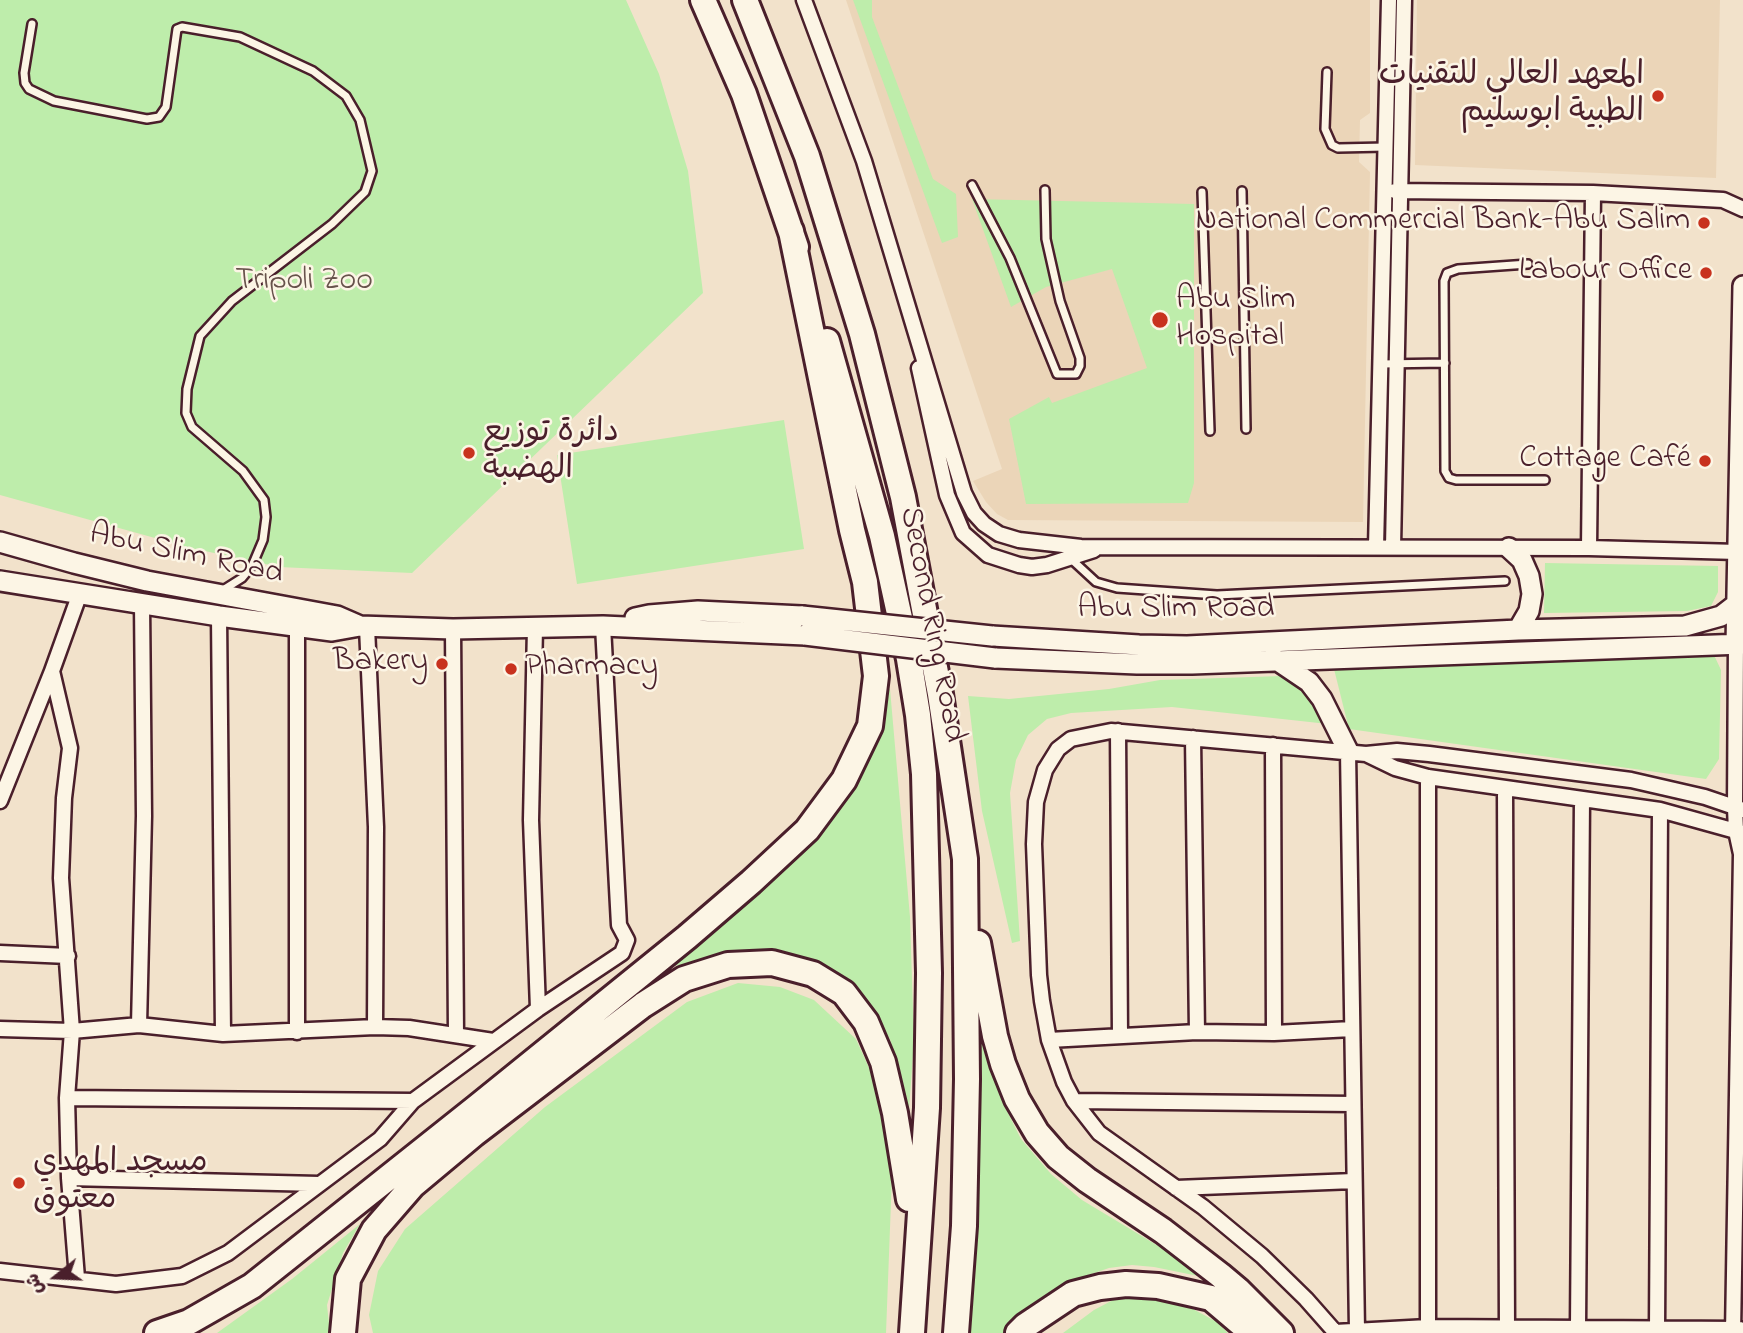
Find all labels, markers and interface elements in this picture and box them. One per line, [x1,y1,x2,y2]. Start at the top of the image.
place label: المعهد العالي للتقنيات الطبية ابوسليم [1379,59,1644,134]
marker: المعهد العالي للتقنيات الطبية ابوسليم [1650,88,1666,104]
place label: National Commercial Bank-Abu Salim [1196,204,1690,242]
marker: National Commercial Bank-Abu Salim [1696,215,1712,231]
place label: Labour Office [1519,254,1692,292]
park label: Tripoli Zoo [235,264,373,302]
marker: Labour Office [1698,265,1714,281]
place label: Abu Slim Hospital [1176,283,1295,358]
marker: Abu Slim Hospital [1150,310,1170,330]
place label: دائرة توزيع الهضبة [483,416,619,491]
place label: Cottage Café [1519,442,1691,480]
marker: دائرة توزيع الهضبة [461,445,477,461]
marker: Cottage Café [1697,453,1713,469]
street label: Second Ring Road [888,504,972,746]
street label: Abu Slim Road [86,517,286,595]
street label: Abu Slim Road [1078,592,1274,630]
place label: Bakery [333,645,428,683]
place label: Pharmacy [525,650,658,688]
marker: Bakery [434,656,450,672]
marker: Pharmacy [503,661,519,677]
place label: مسجد المهدي معتوق [33,1146,208,1221]
marker: مسجد المهدي معتوق [11,1175,27,1191]
north arrow [21,1242,91,1312]
text: ش [19,1270,52,1298]

